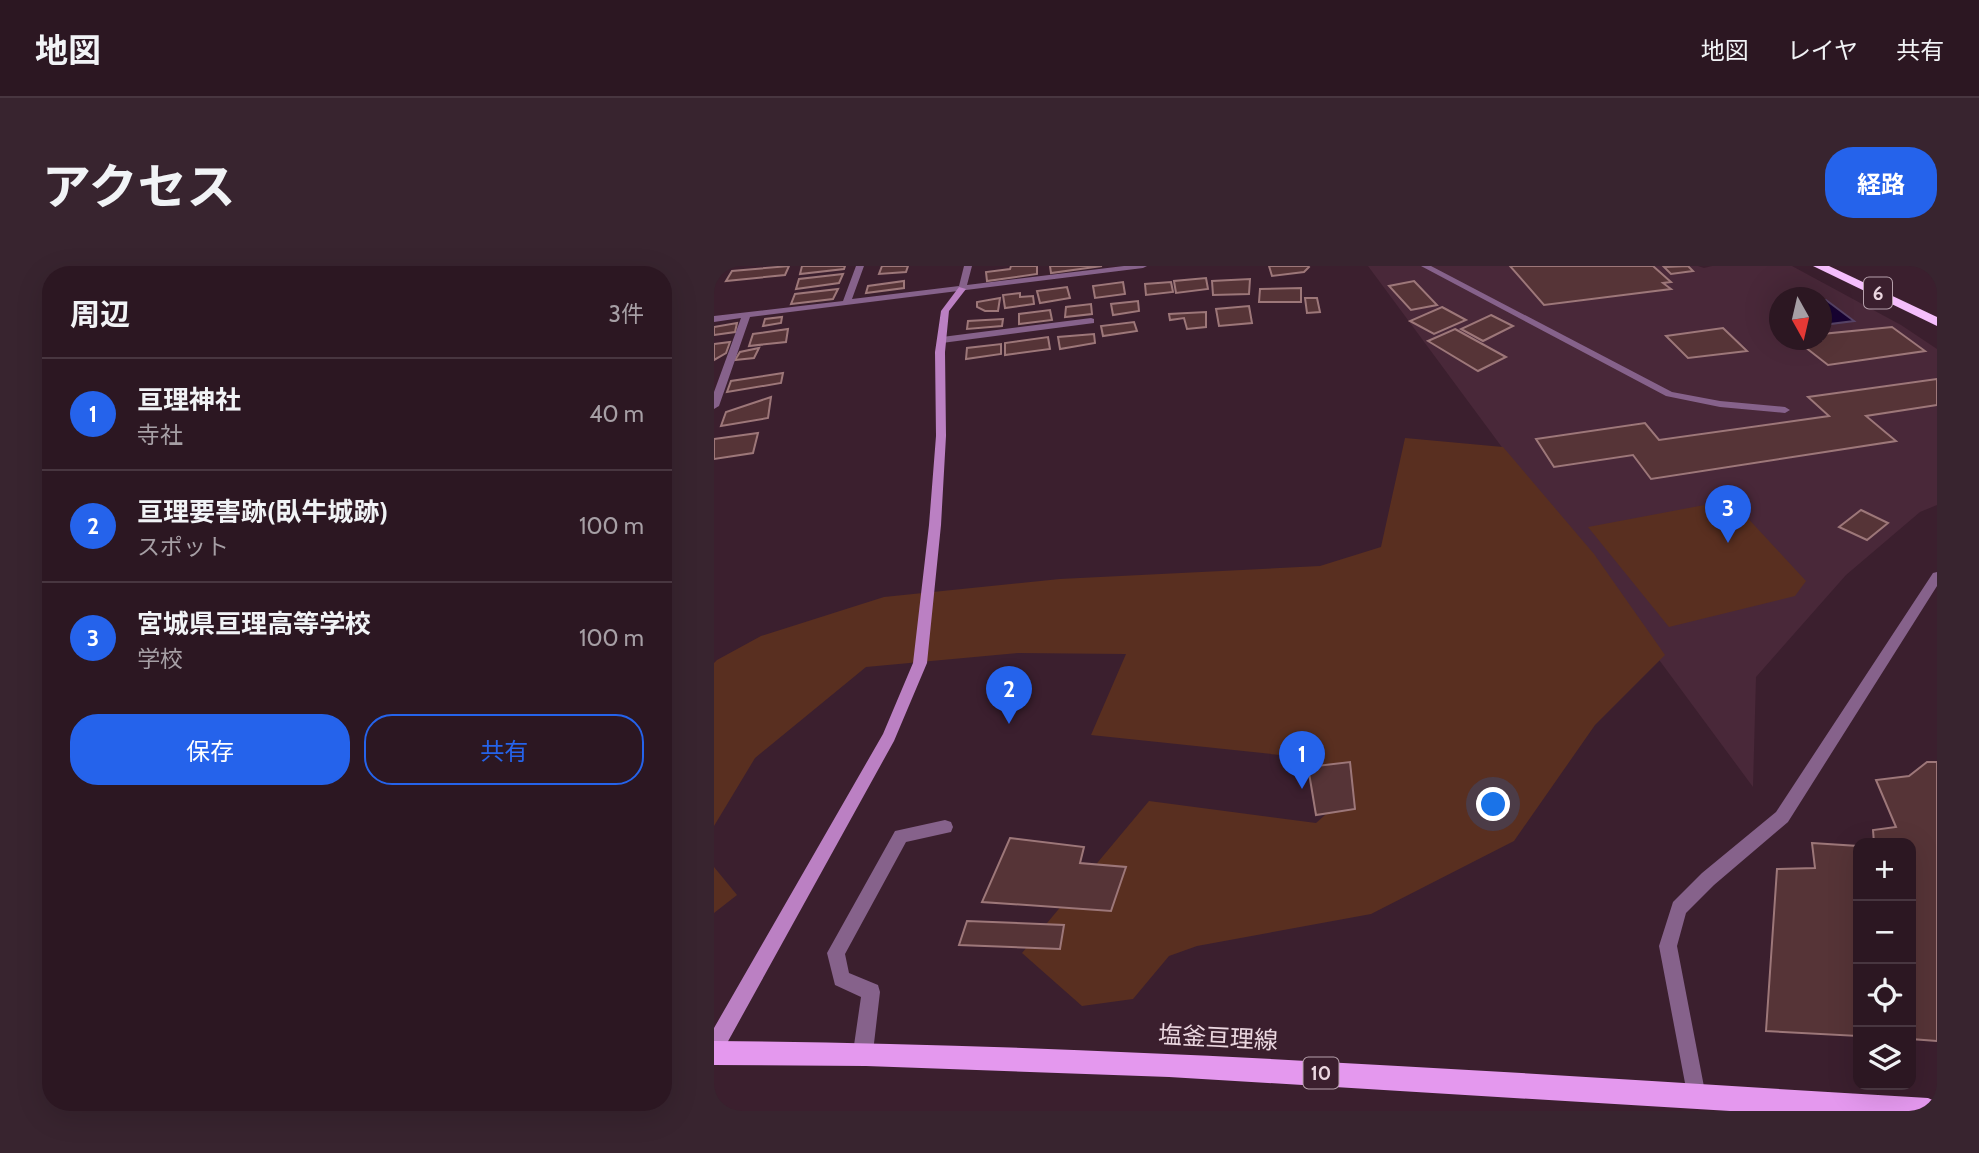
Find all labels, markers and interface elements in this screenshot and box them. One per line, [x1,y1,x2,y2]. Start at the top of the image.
text: 地図 [35,30,101,70]
text: 地図 [1701,36,1749,65]
text: レイヤ [1787,36,1858,65]
text: 共有 [1896,36,1944,65]
button: 経路 [1825,147,1937,218]
text: アクセス [42,157,236,216]
road number: 6 [1864,278,1892,308]
north arrow [1769,287,1832,350]
text: 周辺 [70,296,130,333]
text: 3件 [609,300,644,328]
text: 亘理神社 [137,384,241,416]
text: 1 [89,400,97,428]
text: 40 m [589,400,644,428]
text: 寺社 [137,421,183,449]
pin: 3 [1705,485,1751,543]
text: 亘理要害跡(臥牛城跡) [137,496,388,528]
text: 2 [87,512,99,540]
text: 100 m [579,512,644,540]
text: スポット [137,533,229,561]
text: 宮城県亘理高等学校 [137,608,371,640]
text: 3 [87,624,99,652]
text: 100 m [579,624,644,652]
text: 学校 [137,645,183,673]
pin: 2 [986,666,1032,724]
button: 保存 [70,714,350,785]
button: 共有 [364,714,644,785]
pin: 1 [1279,731,1325,789]
your location [1476,787,1510,821]
map controls [1853,838,1916,1090]
button: + [1853,838,1916,901]
button: − [1853,901,1916,964]
button: locate [1853,964,1916,1027]
street label: 塩釜亘理線 [1157,1020,1279,1055]
button: layers [1853,1027,1916,1090]
road number: 10 [1304,1058,1338,1088]

